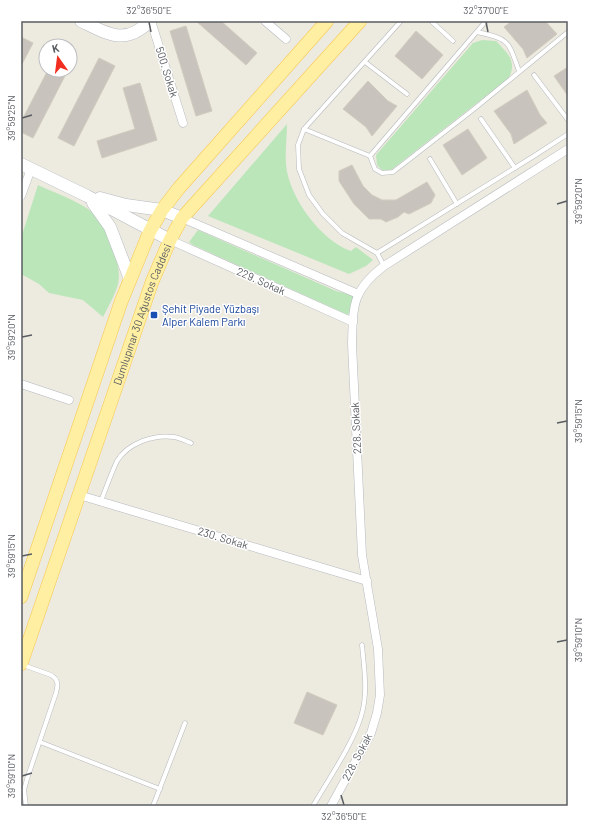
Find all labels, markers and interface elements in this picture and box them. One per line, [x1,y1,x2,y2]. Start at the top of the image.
text: 32°36'50"E [126,4,172,16]
text: 32°37'00"E [463,4,509,16]
north arrow [38,38,78,78]
text: K [51,41,60,55]
street label: 500. Sokak [154,45,181,99]
text: 39°59'25"N [5,95,17,141]
text: 39°59'20"N [572,178,584,224]
street label: Dumlupınar 30 Ağustos Caddesi [110,242,174,387]
street label: 229. Sokak [235,264,288,297]
place label: Şehit Piyade Yüzbaşı Alper Kalem Parkı [162,302,259,328]
marker: Şehit Piyade Yüzbaşı Alper Kalem Parkı [149,310,159,320]
text: 39°59'20"N [5,314,17,360]
text: 39°59'15"N [572,399,584,443]
street label: 228. Sokak [348,401,363,454]
street label: 230. Sokak [196,524,250,551]
text: 39°59'15"N [5,534,17,578]
text: 39°59'10"N [572,618,584,662]
street label: 228. Sokak [339,730,375,783]
text: 39°59'10"N [5,754,17,798]
text: 32°36'50"E [321,810,367,822]

